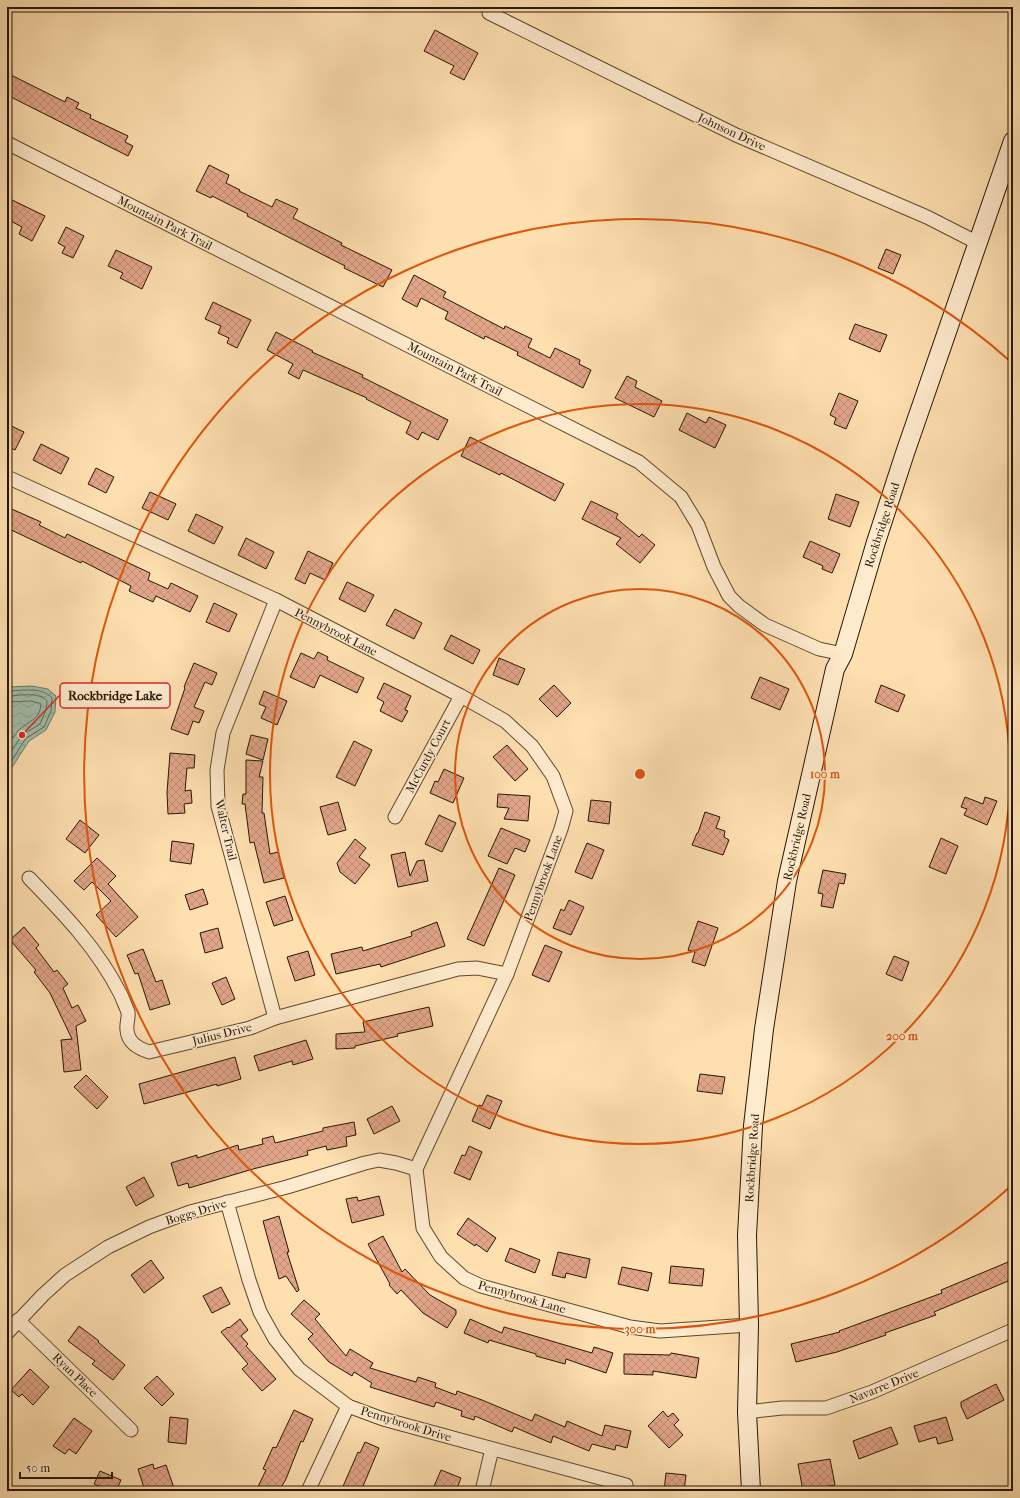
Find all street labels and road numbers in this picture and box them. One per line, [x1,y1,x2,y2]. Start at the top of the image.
street label: Johnson Drive [695,110,768,154]
street label: Mountain Park Trail [115,193,215,253]
street label: Mountain Park Trail [405,339,505,399]
street label: Rockbridge Road [862,480,903,569]
street label: Pennybrook Lane [292,605,380,659]
street label: McCurdy Court [403,716,454,795]
street label: Rockbridge Road [780,792,814,882]
street label: Walter Trail [212,797,240,863]
street label: Pennybrook Lane [521,833,565,923]
street label: Julius Drive [190,1020,253,1048]
street label: Rockbridge Road [742,1113,762,1203]
street label: Boggs Drive [164,1196,228,1228]
street label: Pennybrook Lane [477,1278,568,1316]
street label: Ryan Place [50,1350,100,1400]
street label: Navarre Drive [847,1366,921,1406]
street label: Pennybrook Drive [359,1404,453,1444]

